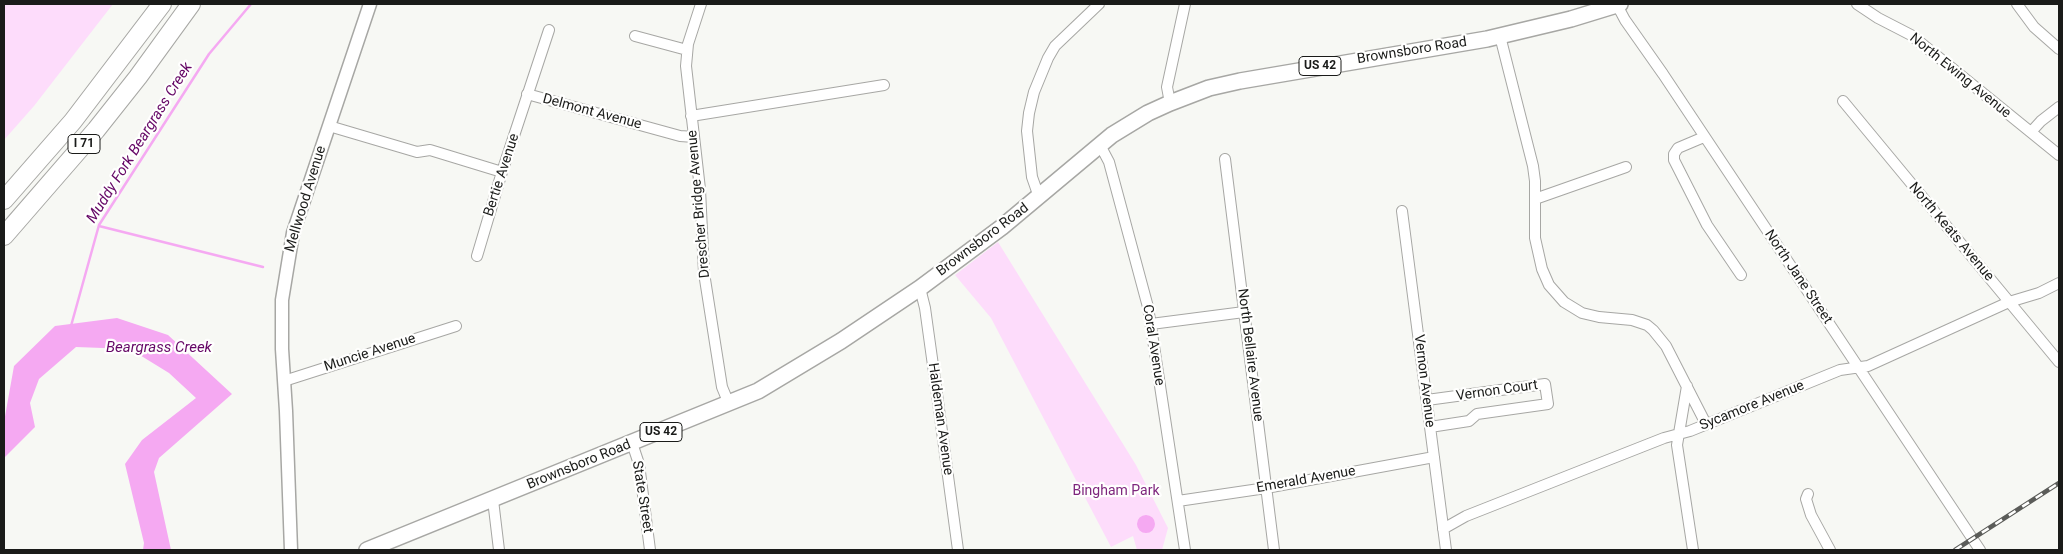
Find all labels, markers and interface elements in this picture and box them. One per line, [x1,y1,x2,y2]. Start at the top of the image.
street label: North Ewing Avenue [1906,30,2014,122]
street label: Brownsboro Road [1356,34,1468,68]
road number: US 42 [1299,56,1341,76]
water label: Muddy Fork Beargrass Creek [83,59,197,227]
street label: Delmont Avenue [541,91,643,133]
street label: Drescher Bridge Avenue [684,129,714,279]
street label: Bertie Avenue [481,132,523,218]
road number: I 71 [68,134,100,154]
street label: Mellwood Avenue [282,144,330,254]
street label: North Keats Avenue [1905,179,1997,285]
street label: Brownsboro Road [934,200,1032,280]
street label: North Jane Street [1760,227,1836,327]
street label: North Bellaire Avenue [1233,287,1267,423]
street label: Coral Avenue [1138,303,1168,387]
street label: Muncie Avenue [322,330,418,376]
street label: Vernon Avenue [1410,334,1438,428]
water label: Beargrass Creek [106,339,212,357]
street label: Haldeman Avenue [924,362,956,476]
street label: Vernon Court [1455,377,1539,405]
street label: Sycamore Avenue [1697,377,1807,435]
road number: US 42 [640,422,682,442]
street label: Brownsboro Road [524,436,634,494]
street label: State Street [628,460,656,534]
street label: Emerald Avenue [1255,463,1357,497]
park label: Bingham Park [1072,483,1160,499]

